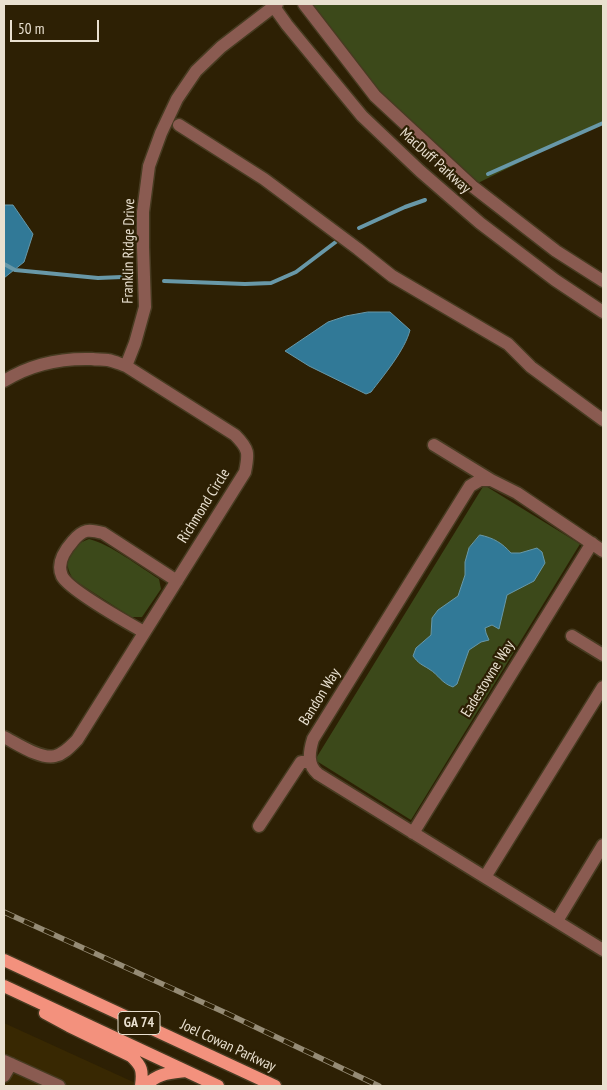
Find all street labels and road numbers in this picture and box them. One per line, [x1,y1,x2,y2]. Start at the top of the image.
street label: MacDuff Parkway [396,125,474,197]
street label: Franklin Ridge Drive [119,198,139,304]
street label: Richmond Circle [174,466,234,546]
street label: Eadestowne Way [457,638,519,720]
street label: Bandon Way [296,665,344,729]
road number: GA 74 [118,1011,160,1034]
street label: Joel Cowan Parkway [177,1016,279,1076]

